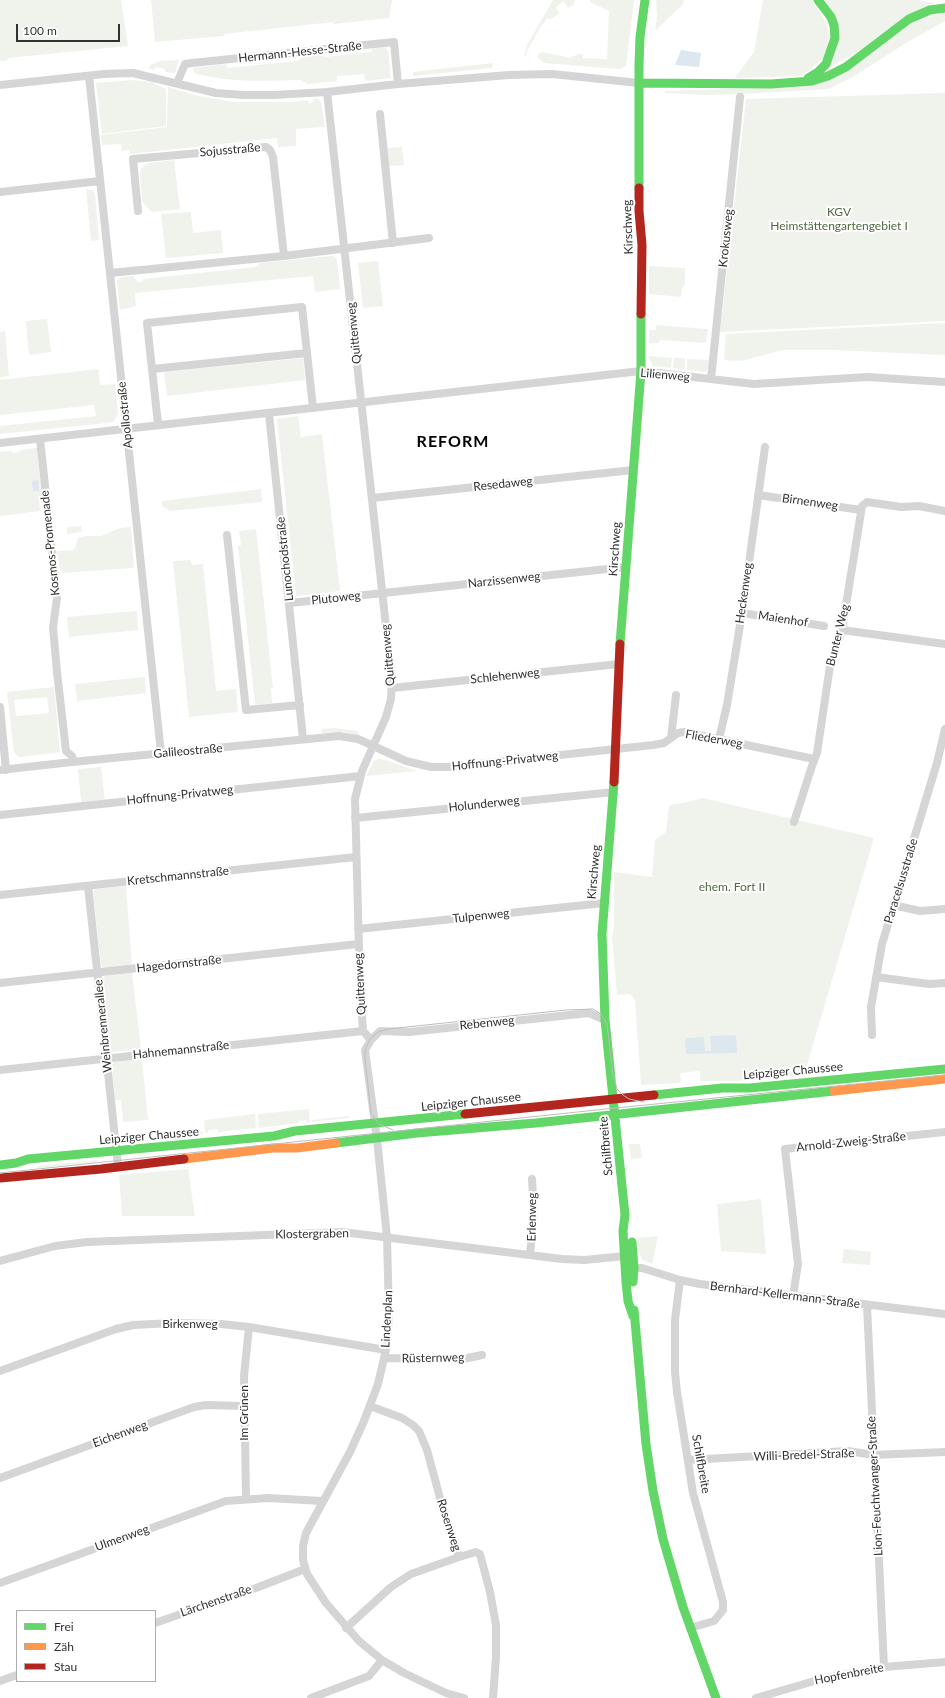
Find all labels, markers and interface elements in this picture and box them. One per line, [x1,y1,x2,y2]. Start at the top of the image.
scale bar [18,16,122,42]
text: 100 m [23,23,57,38]
street label: Hermann-Hesse-Straße [238,38,362,66]
street label: Sojusstraße [199,140,261,160]
street label: Kirschweg [620,199,636,255]
park label: KGV Heimstättengartengebiet I [770,205,908,233]
street label: Krokusweg [716,208,736,268]
street label: Quittenweg [344,301,364,365]
street label: Lilienweg [640,366,690,384]
street label: Apollostraße [114,381,136,449]
district label: REFORM [417,432,489,452]
street label: Resedaweg [473,474,533,494]
street label: Kosmos-Promenade [37,490,63,596]
street label: Birnenweg [781,491,839,513]
street label: Lunochodstraße [273,516,297,602]
street label: Kirschweg [606,521,624,577]
street label: Heckenweg [733,561,755,625]
street label: Narzissenweg [467,569,541,591]
street label: Plutoweg [311,588,361,608]
street label: Bunter Weg [823,603,853,667]
street label: Maienhof [757,608,809,630]
street label: Quittenweg [378,623,398,687]
street label: Schlehenweg [470,665,540,687]
street label: Fliederweg [684,727,744,751]
street label: Galileostraße [153,741,223,761]
street label: Hoffnung-Privatweg [451,748,559,774]
street label: Hoffnung-Privatweg [126,782,234,808]
street label: Holunderweg [448,793,520,815]
street label: Paracelsusstraße [881,837,921,925]
street label: Kirschweg [584,844,604,900]
street label: Kretschmannstraße [126,863,230,889]
park label: ehem. Fort II [699,880,765,894]
street label: Tulpenweg [452,906,510,926]
street label: Hagedornstraße [136,952,222,976]
street label: Quittenweg [351,953,369,1015]
street label: Weinbrennerallee [91,979,115,1073]
street label: Rebenweg [459,1013,515,1033]
street label: Hahnemannstraße [132,1038,230,1062]
street label: Leipziger Chaussee [742,1059,844,1083]
street label: Leipziger Chaussee [420,1090,522,1114]
street label: Schilfbreite [596,1116,616,1176]
street label: Leipziger Chaussee [98,1124,200,1148]
street label: Arnold-Zweig-Straße [795,1129,907,1155]
street label: Erlenweg [524,1192,540,1242]
street label: Klostergraben [275,1226,349,1242]
street label: Bernhard-Kellermann-Straße [709,1279,861,1311]
street label: Lindenplan [378,1290,396,1348]
street label: Birkenweg [162,1317,218,1331]
street label: Rüsternweg [402,1350,464,1366]
street label: Im Grünen [237,1385,251,1441]
street label: Lion-Feuchtwanger-Straße [864,1416,886,1556]
street label: Eichenweg [91,1417,149,1451]
street label: Schilfbreite [689,1433,713,1495]
street label: Willi-Bredel-Straße [753,1446,855,1464]
street label: Rosenweg [434,1497,464,1553]
street label: Ulmenweg [93,1522,151,1554]
street label: Lärchenstraße [178,1582,254,1620]
legend [16,1610,156,1682]
text: Frei [54,1619,74,1634]
text: Zäh [54,1639,74,1654]
text: Stau [54,1659,77,1674]
street label: Hopfenbreite [813,1660,885,1688]

